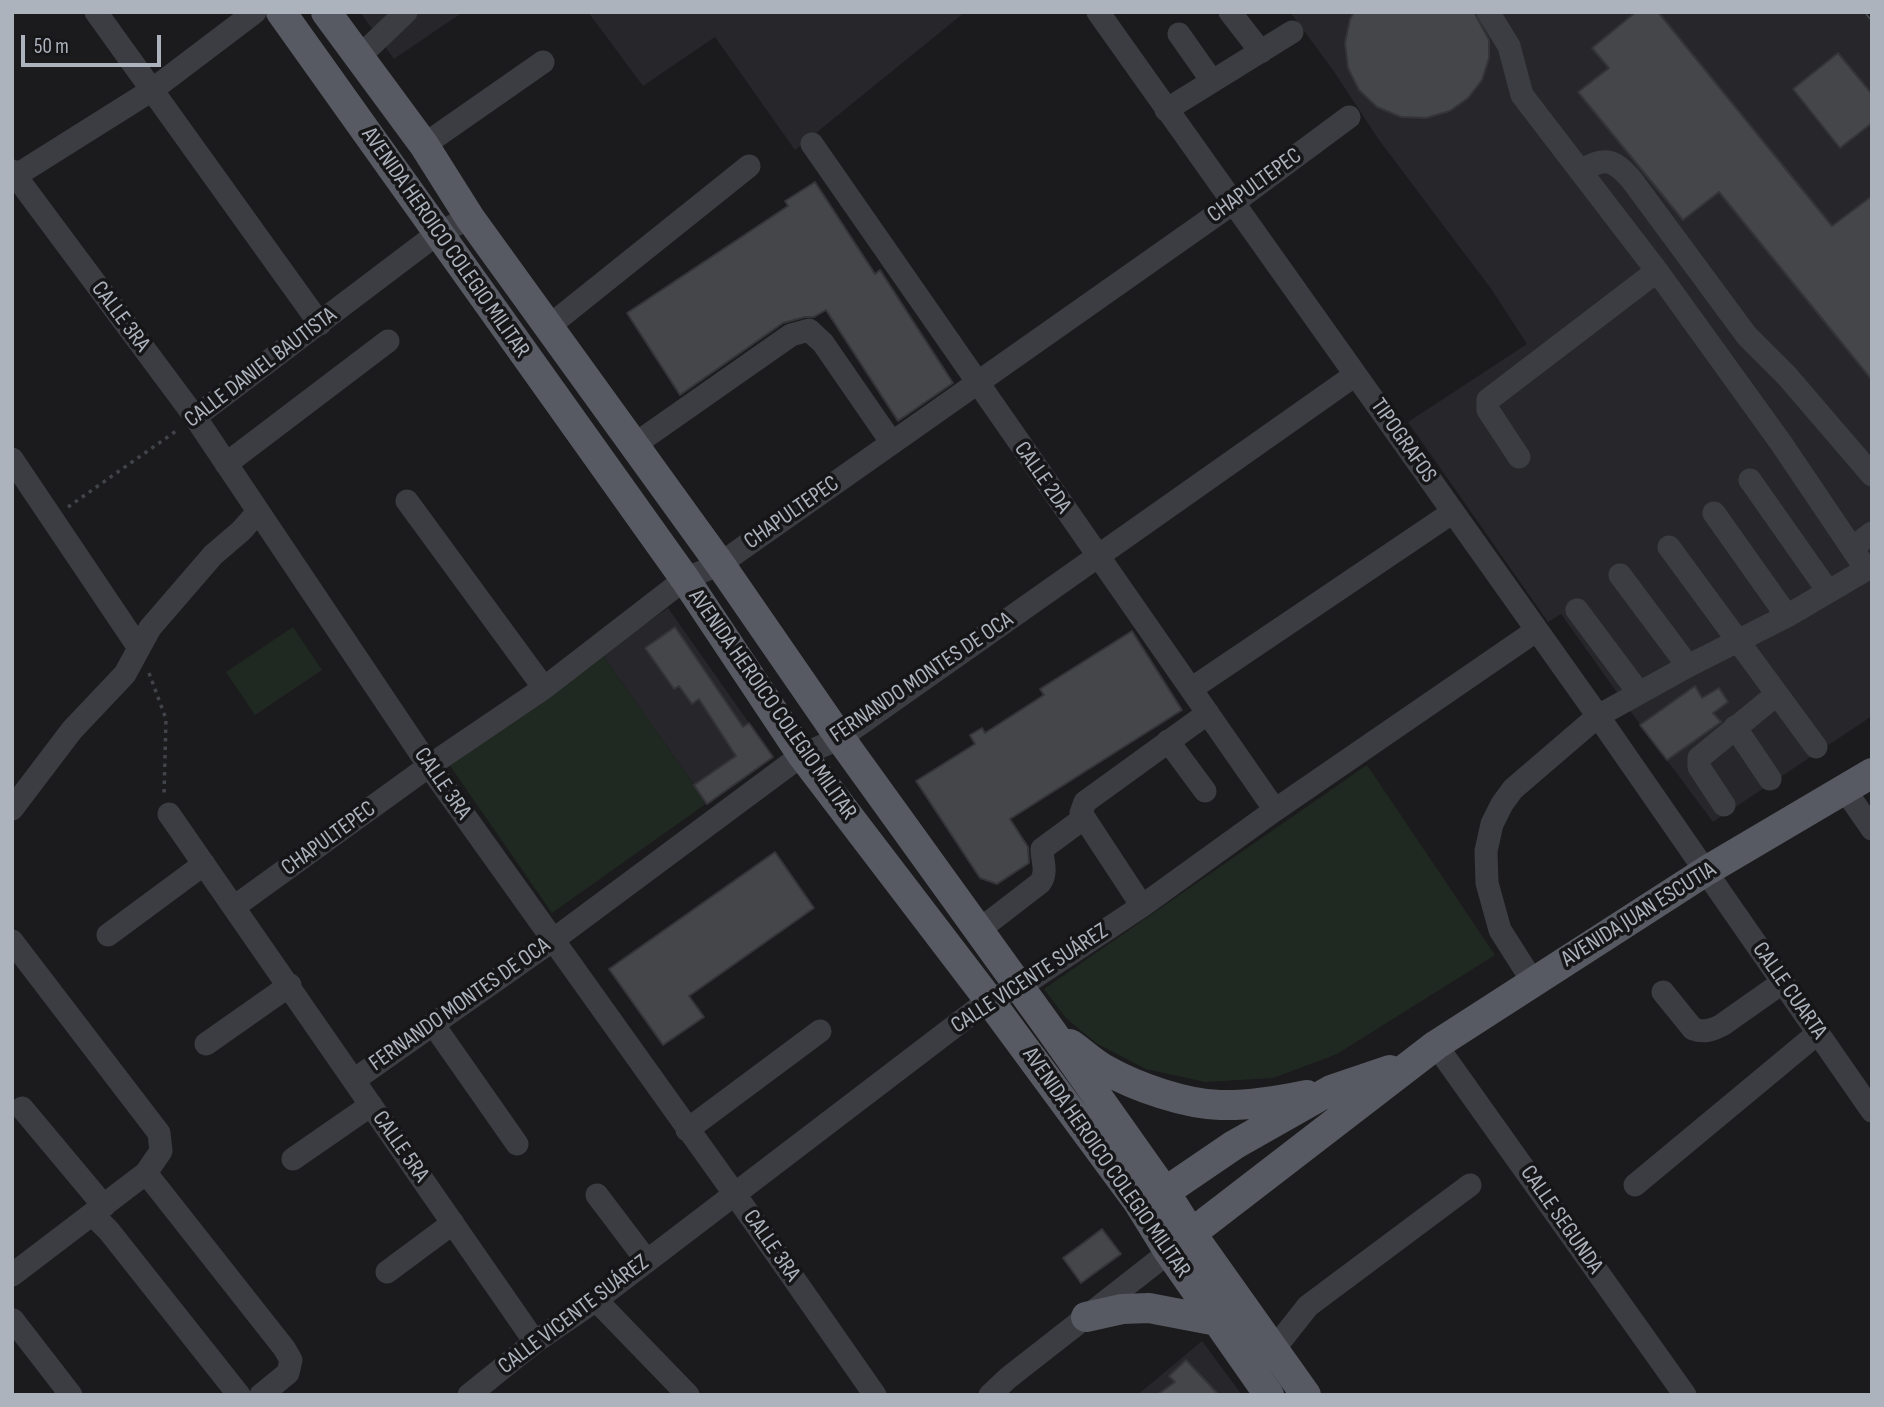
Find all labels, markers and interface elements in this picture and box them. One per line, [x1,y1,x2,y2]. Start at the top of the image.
scale bar [24,21,164,65]
text: 50 m [34,34,69,59]
street label: AVENIDA HEROICO COLEGIO MILITAR [355,122,535,364]
street label: CHAPULTEPEC [1203,143,1307,229]
street label: CALLE 3RA [85,276,155,358]
street label: CALLE DANIEL BAUTISTA [180,302,342,434]
street label: TIPOGRAFOS [1364,394,1442,488]
street label: CALLE 2DA [1007,437,1077,519]
street label: CHAPULTEPEC [739,470,845,556]
street label: AVENIDA HEROICO COLEGIO MILITAR [682,584,862,826]
street label: FERNANDO MONTES DE OCA [825,607,1019,749]
street label: CALLE 3RA [407,743,477,825]
street label: CHAPULTEPEC [277,796,381,882]
street label: AVENIDA JUAN ESCUTIA [1557,856,1721,974]
street label: CALLE VICENTE SUÁREZ [946,918,1114,1040]
street label: FERNANDO MONTES DE OCA [364,932,556,1078]
street label: CALLE CUARTA [1746,937,1832,1045]
street label: AVENIDA HEROICO COLEGIO MILITAR [1016,1042,1196,1284]
street label: CALLE 5RA [366,1106,434,1188]
street label: CALLE SEGUNDA [1514,1161,1608,1279]
street label: CALLE 3RA [736,1205,806,1287]
street label: CALLE VICENTE SUÁREZ [493,1249,655,1381]

